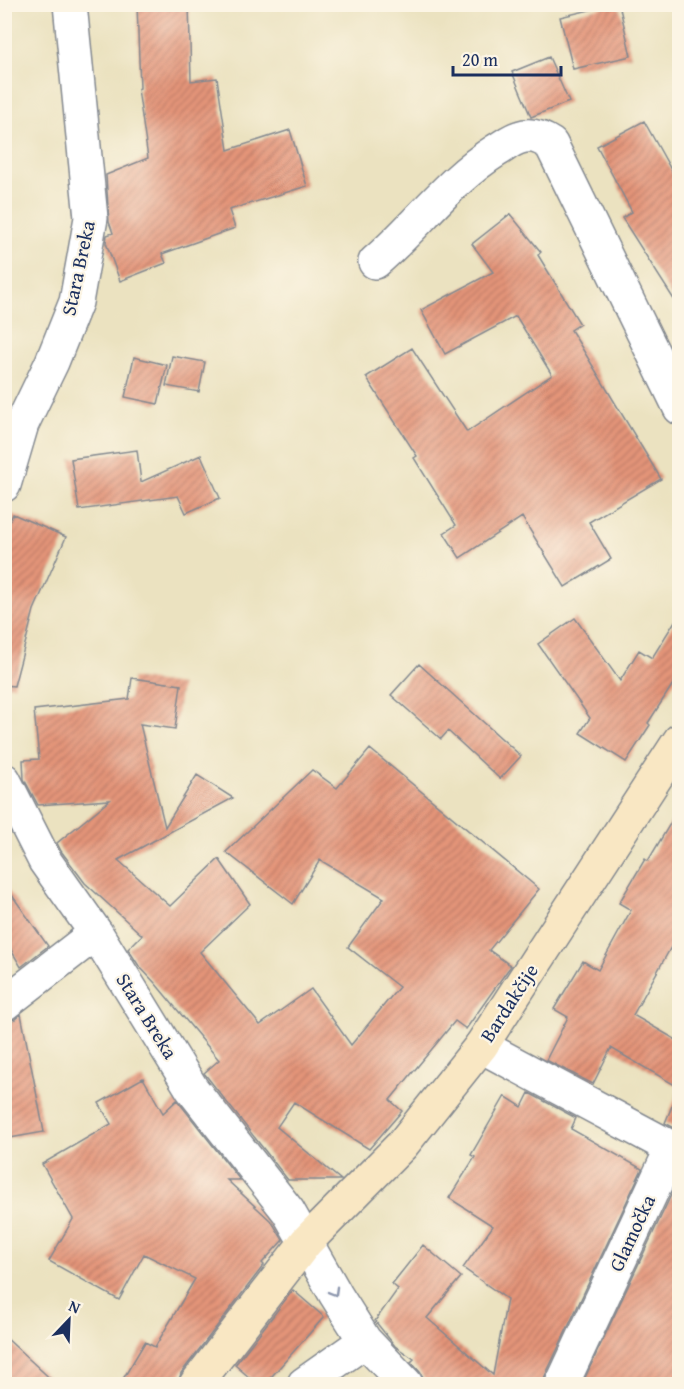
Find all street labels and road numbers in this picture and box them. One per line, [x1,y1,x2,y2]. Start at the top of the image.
street label: Stara Breka [53,217,102,318]
street label: Bardakčije [472,958,545,1048]
street label: Stara Breka [110,967,186,1065]
street label: Glamočka [601,1189,662,1276]

